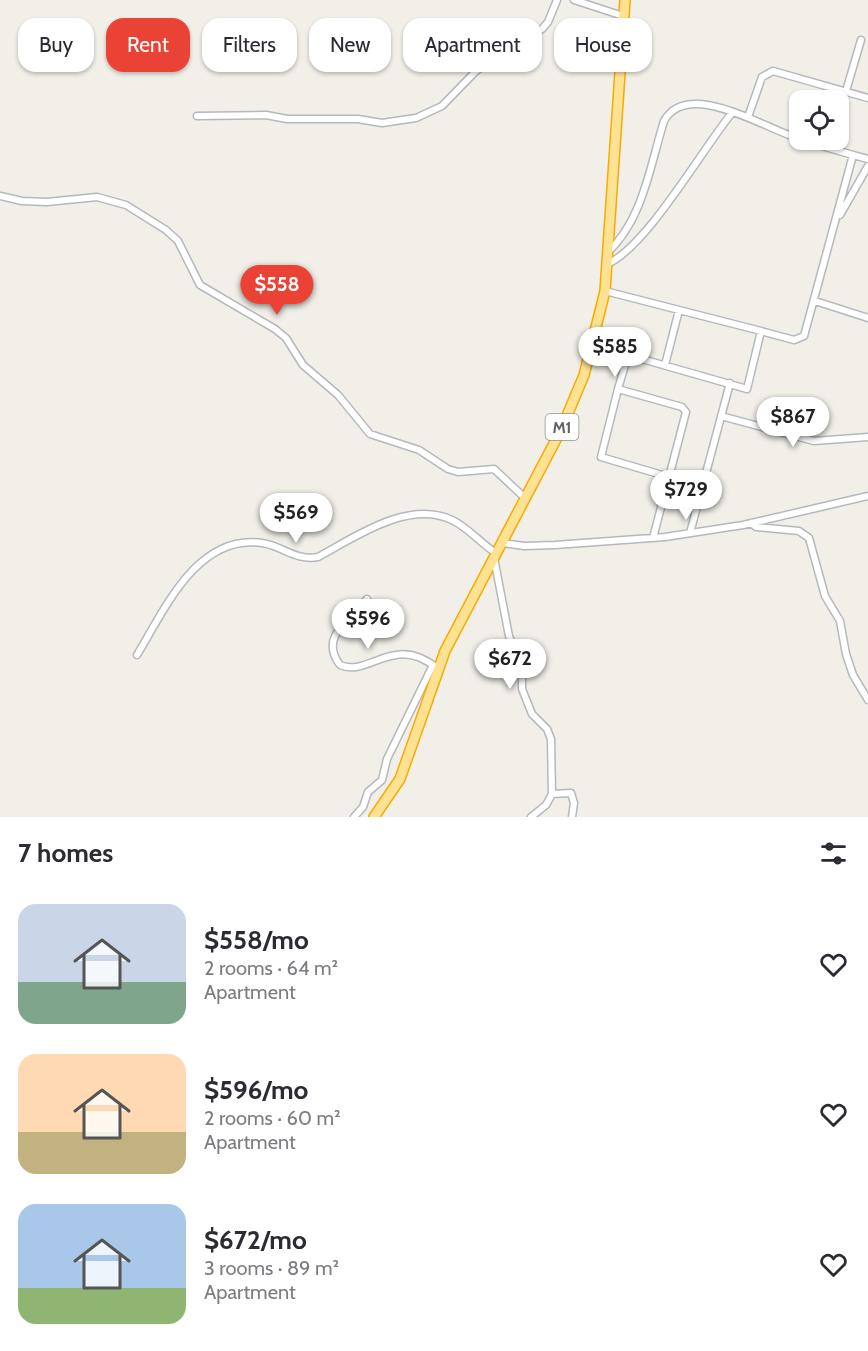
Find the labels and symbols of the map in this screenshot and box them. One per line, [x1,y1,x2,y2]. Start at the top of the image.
pin: $558 [241,265,313,316]
pin: $585 [579,327,651,378]
pin: $867 [757,397,829,448]
road number: M1 [546,414,578,440]
pin: $729 [650,470,722,521]
pin: $569 [260,493,332,544]
pin: $596 [332,599,404,650]
pin: $672 [474,639,546,690]

